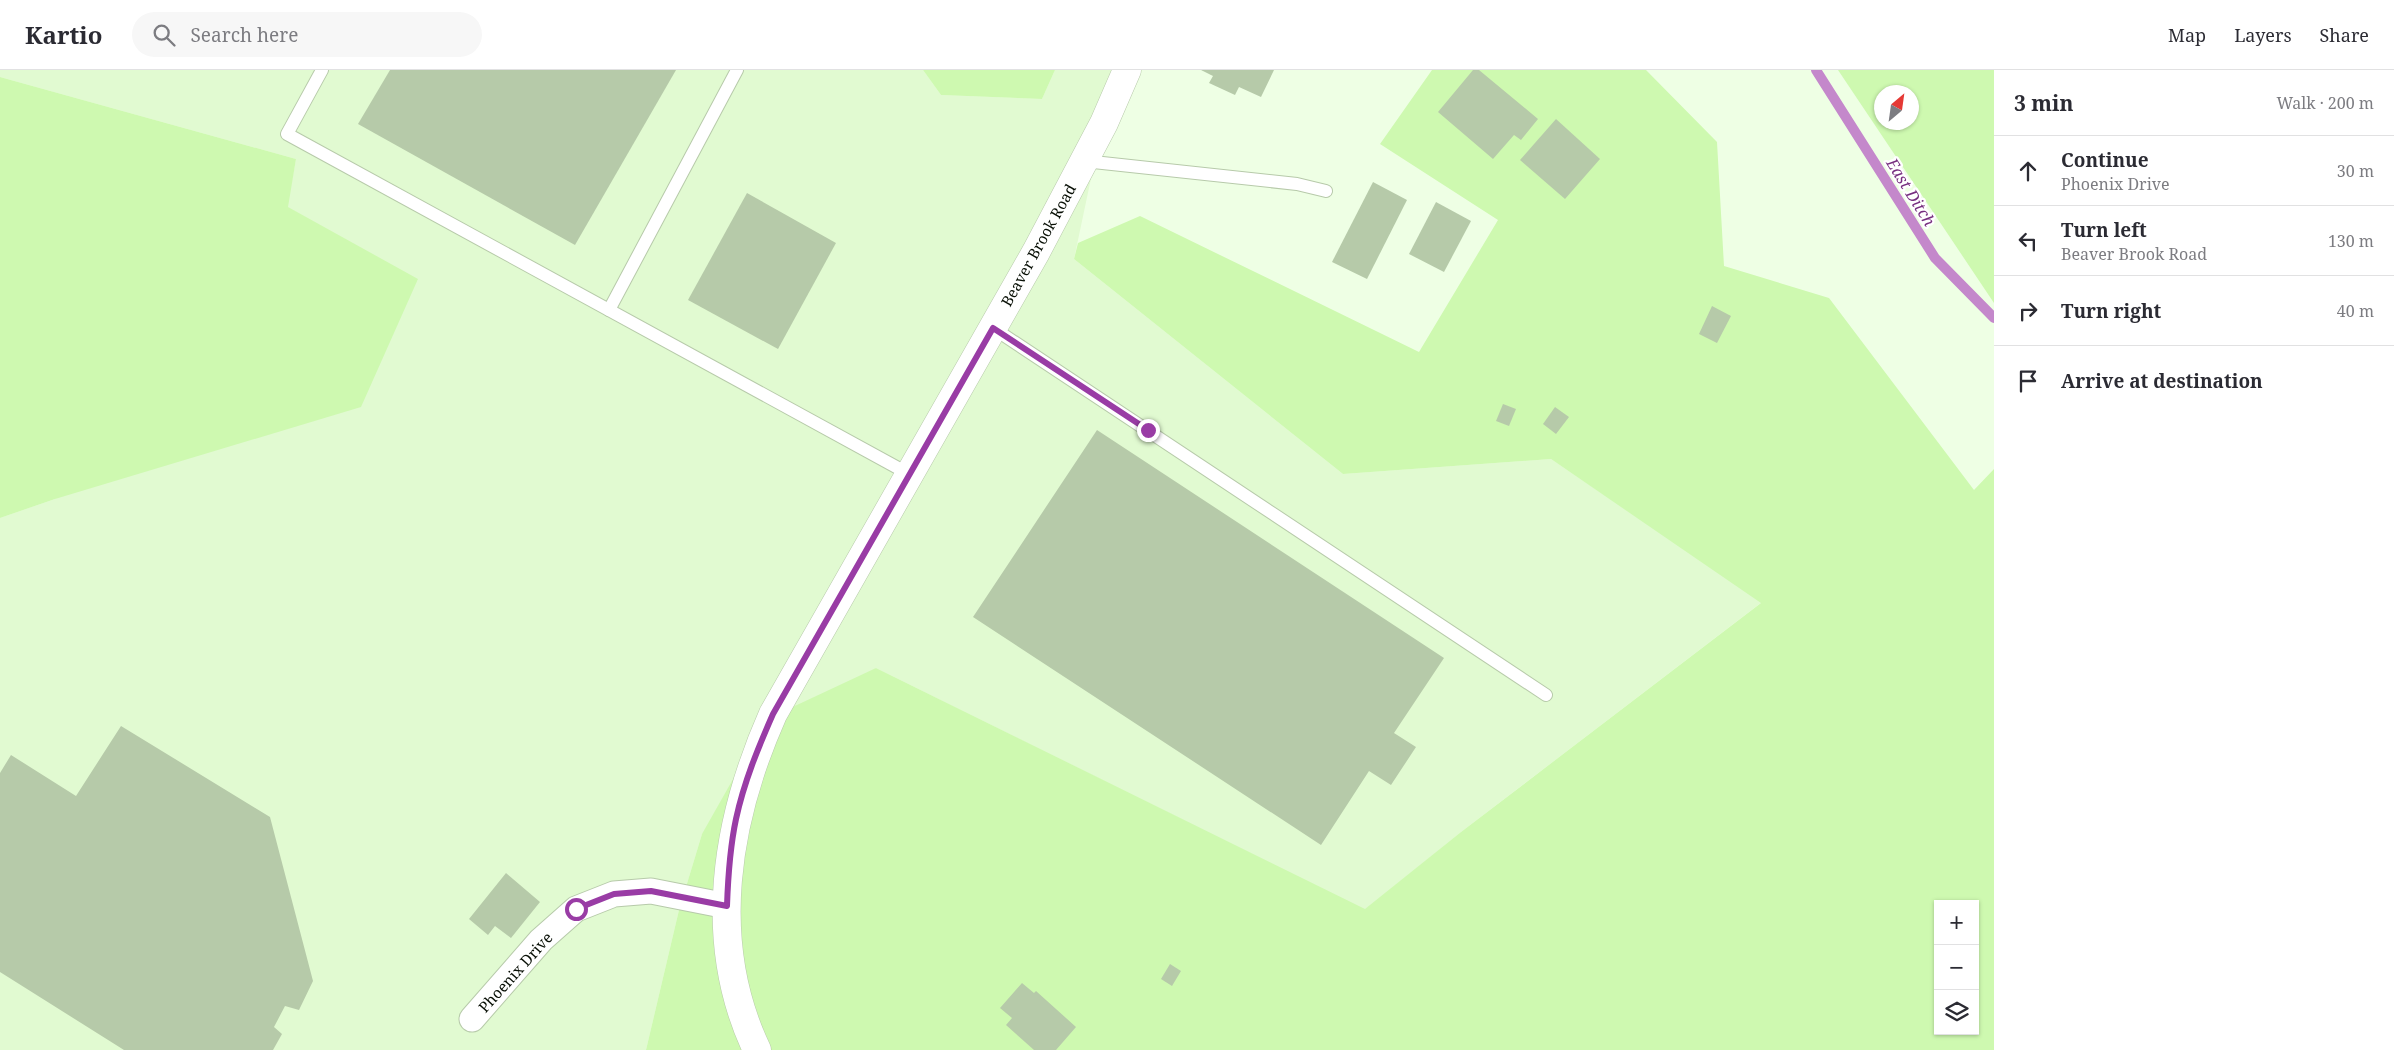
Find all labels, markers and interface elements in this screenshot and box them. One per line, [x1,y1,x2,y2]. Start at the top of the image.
search box [132,12,482,57]
text: Kartio [25,18,102,51]
icon: search [150,21,178,49]
text: Search here [190,22,298,48]
text: Map [2168,23,2206,47]
text: Layers [2234,23,2292,47]
text: Share [2320,23,2369,47]
north arrow [1874,85,1919,130]
text: 3 min [2014,89,2073,117]
text: Walk · 200 m [2277,92,2374,114]
text: Continue [2061,147,2149,173]
water label: East Ditch [1881,153,1941,231]
icon: ahead [2014,157,2042,185]
text: 30 m [2337,160,2374,182]
text: Phoenix Drive [2061,173,2170,195]
street label: Beaver Brook Road [996,180,1080,310]
text: Turn left [2061,217,2147,243]
icon: left [2014,227,2042,255]
text: 130 m [2328,230,2374,252]
text: Beaver Brook Road [2061,243,2207,265]
icon: right [2014,297,2042,325]
text: Turn right [2061,298,2161,324]
text: 40 m [2337,300,2374,322]
icon: arrive [2014,367,2042,395]
text: Arrive at destination [2061,368,2263,394]
route end [1137,419,1160,442]
route start [565,898,588,921]
map controls [1934,900,1979,1035]
button: + [1934,900,1979,945]
street label: Phoenix Drive [474,927,556,1017]
button: − [1934,945,1979,990]
button: layers [1934,990,1979,1035]

